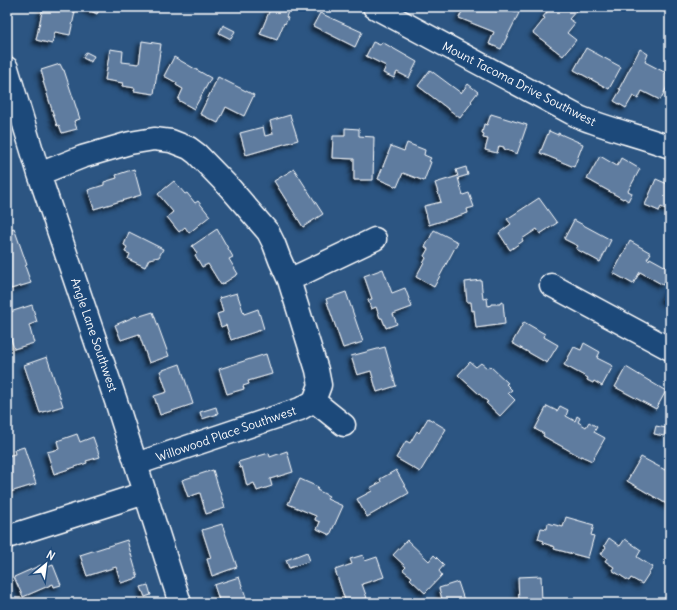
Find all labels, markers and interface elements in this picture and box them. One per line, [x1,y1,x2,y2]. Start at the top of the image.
street label: Mount Tacoma Drive Southwest [440,38,599,129]
street label: Angle Lane Southwest [68,276,121,394]
street label: Willowood Place Southwest [154,402,298,465]
north arrow [26,544,66,584]
text: N [44,547,58,563]

